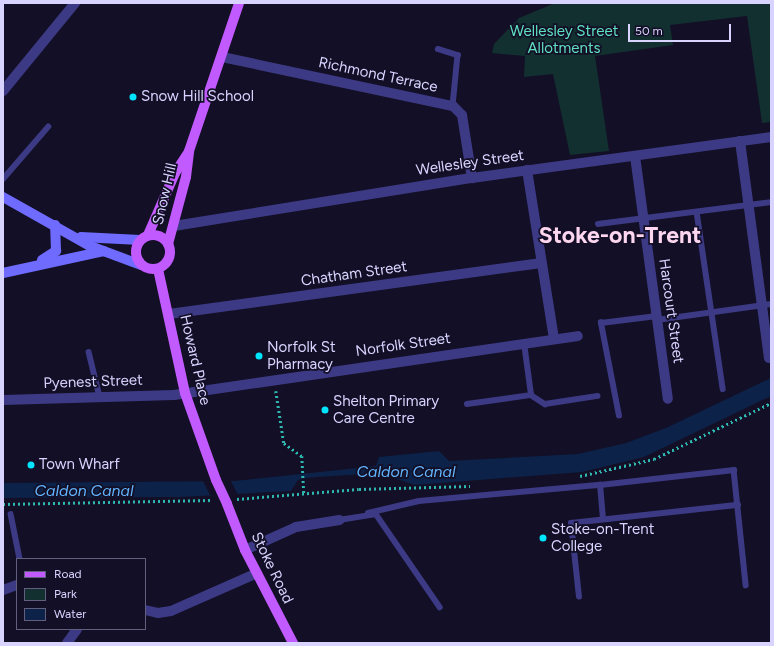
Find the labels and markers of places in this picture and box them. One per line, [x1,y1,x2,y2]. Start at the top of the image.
place label: Snow Hill School [141,88,254,106]
marker: Snow Hill School [128,92,138,102]
place label: Norfolk St Pharmacy [267,338,336,373]
marker: Norfolk St Pharmacy [254,351,264,361]
place label: Shelton Primary Care Centre [333,392,439,427]
marker: Shelton Primary Care Centre [320,405,330,415]
place label: Town Wharf [39,456,120,474]
marker: Town Wharf [26,460,36,470]
place label: Stoke-on-Trent College [551,520,654,555]
marker: Stoke-on-Trent College [538,533,548,543]

